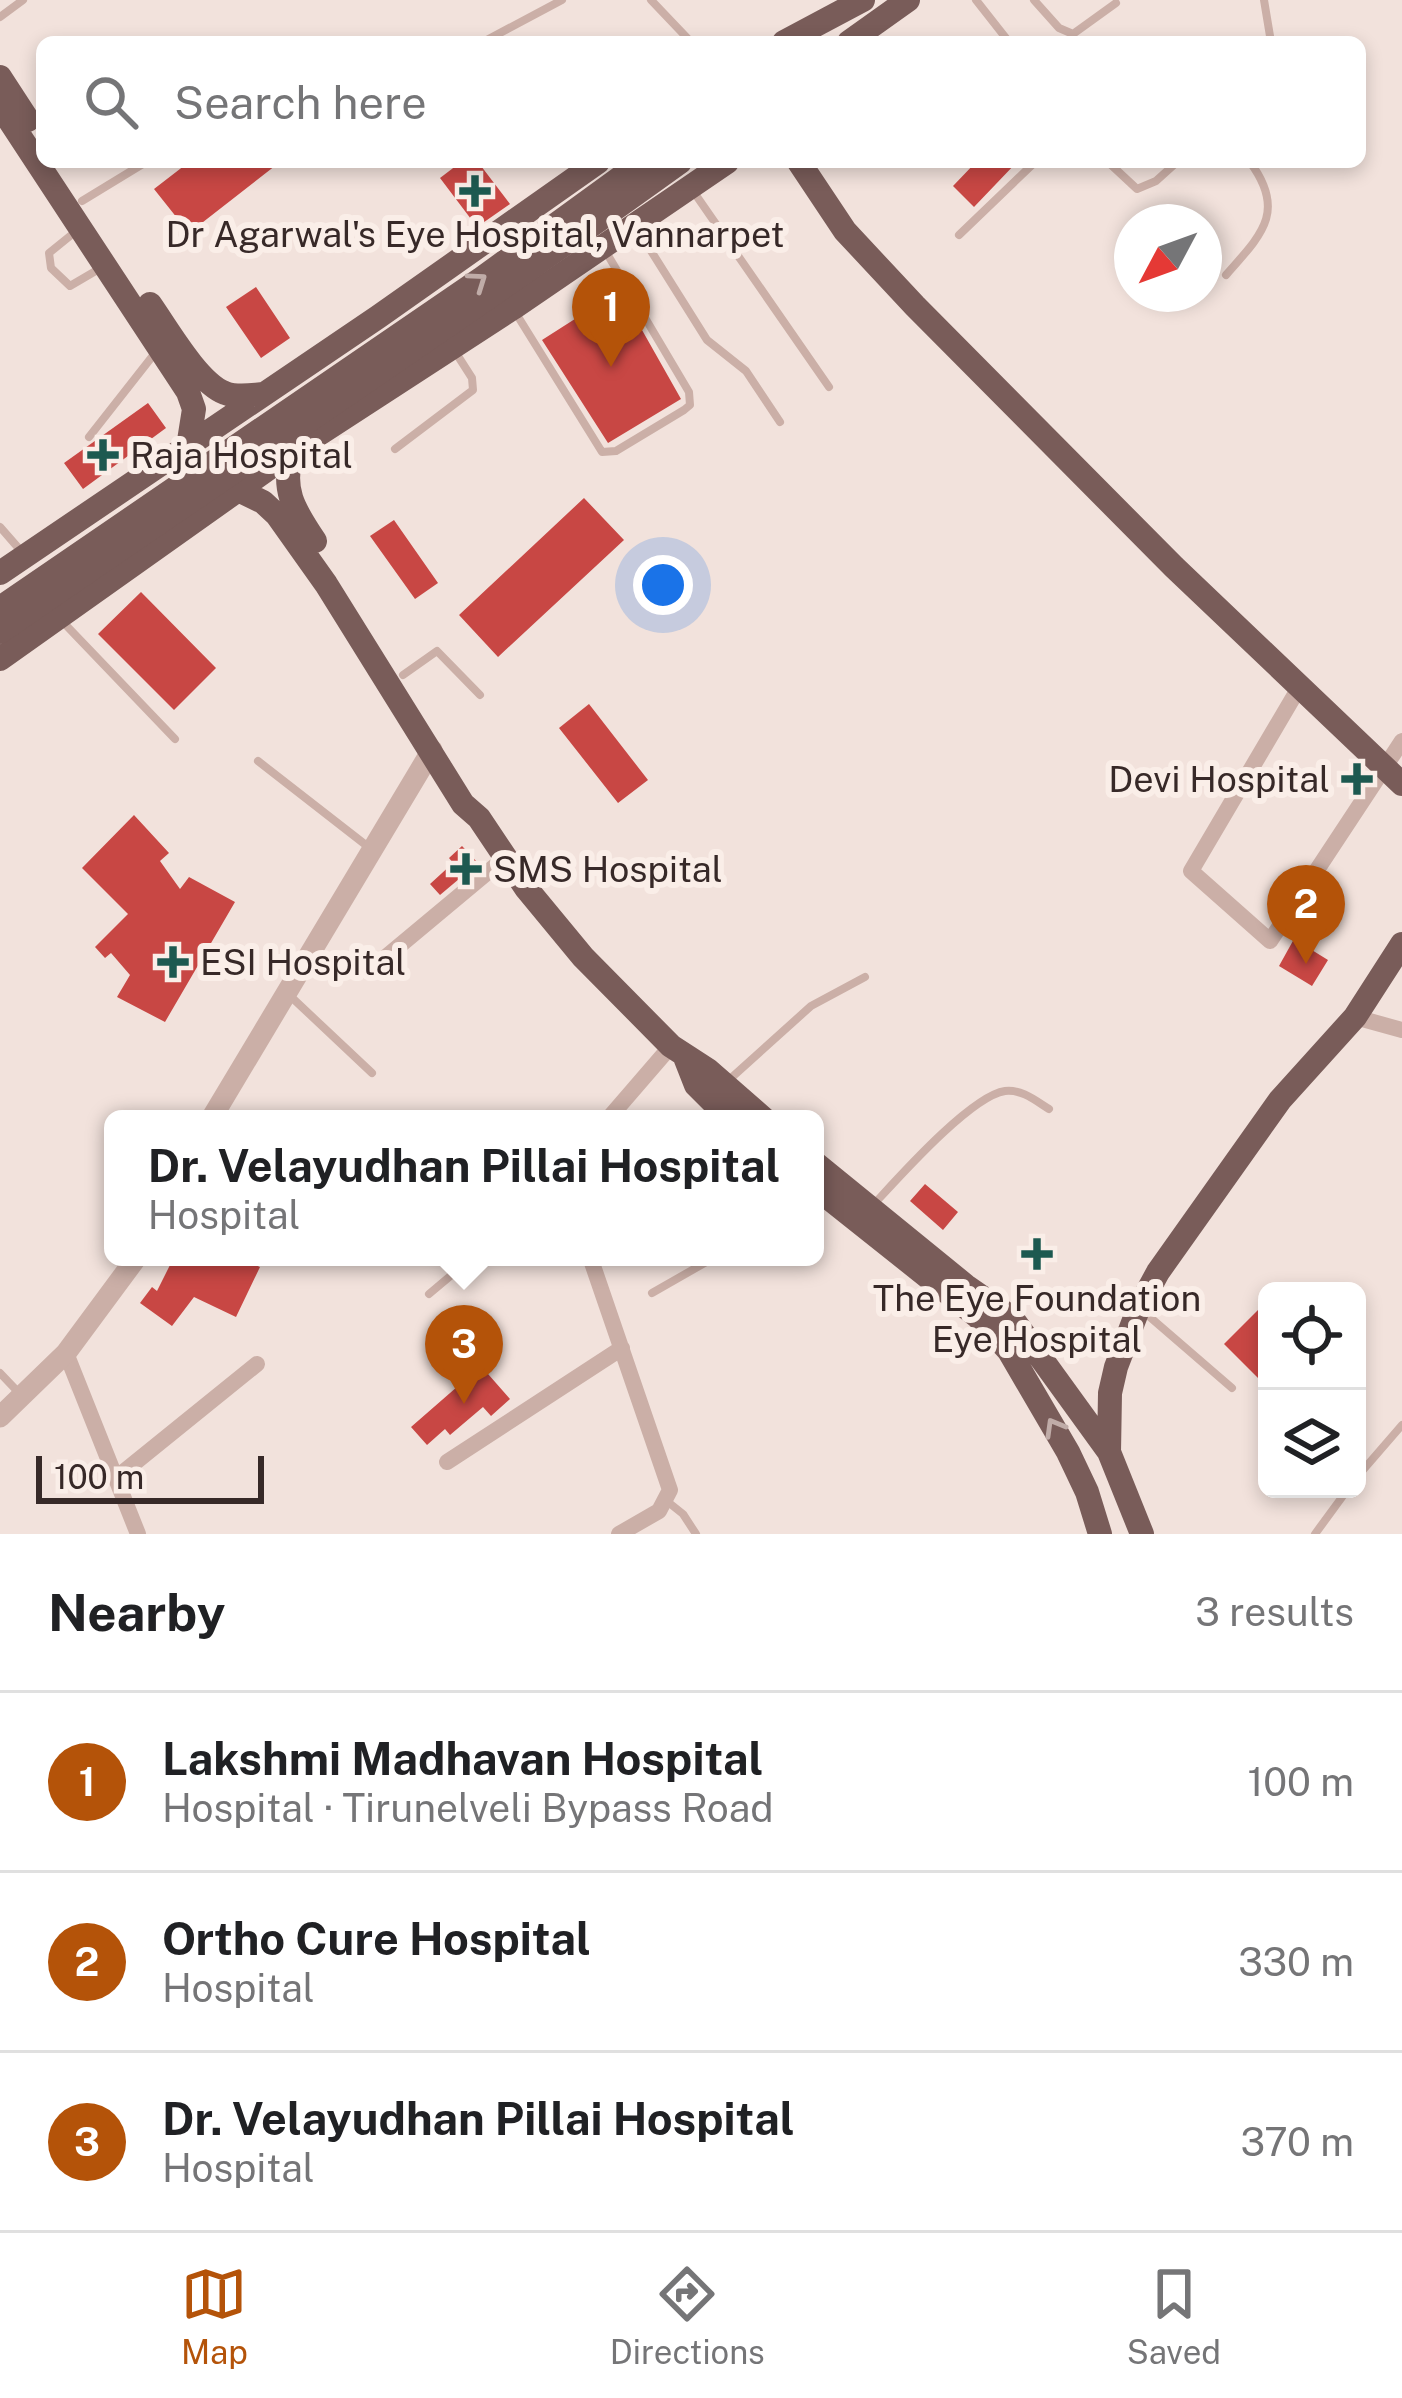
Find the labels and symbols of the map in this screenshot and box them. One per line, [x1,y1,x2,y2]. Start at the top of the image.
marker: Dr Agarwal's Eye Hospital, Vannarpet [459,175,491,207]
north arrow [1114,204,1222,312]
place label: Dr Agarwal's Eye Hospital, Vannarpet [165,213,785,255]
pin: 1 [572,268,650,367]
one-way arrow [465,273,487,295]
place label: Raja Hospital [130,434,353,476]
marker: Raja Hospital [87,439,119,471]
your location [633,555,693,615]
place label: Devi Hospital [1108,758,1330,800]
marker: Devi Hospital [1341,763,1373,795]
place label: SMS Hospital [493,848,723,890]
marker: SMS Hospital [450,853,482,885]
pin: 2 [1267,865,1345,964]
place label: ESI Hospital [200,941,406,983]
marker: ESI Hospital [157,946,189,978]
marker: The Eye Foundation Eye Hospital [1021,1238,1053,1270]
place label: The Eye Foundation Eye Hospital [873,1277,1201,1360]
pin: 3 [425,1305,503,1404]
one-way arrow [1045,1419,1068,1440]
scale bar [36,1450,264,1503]

